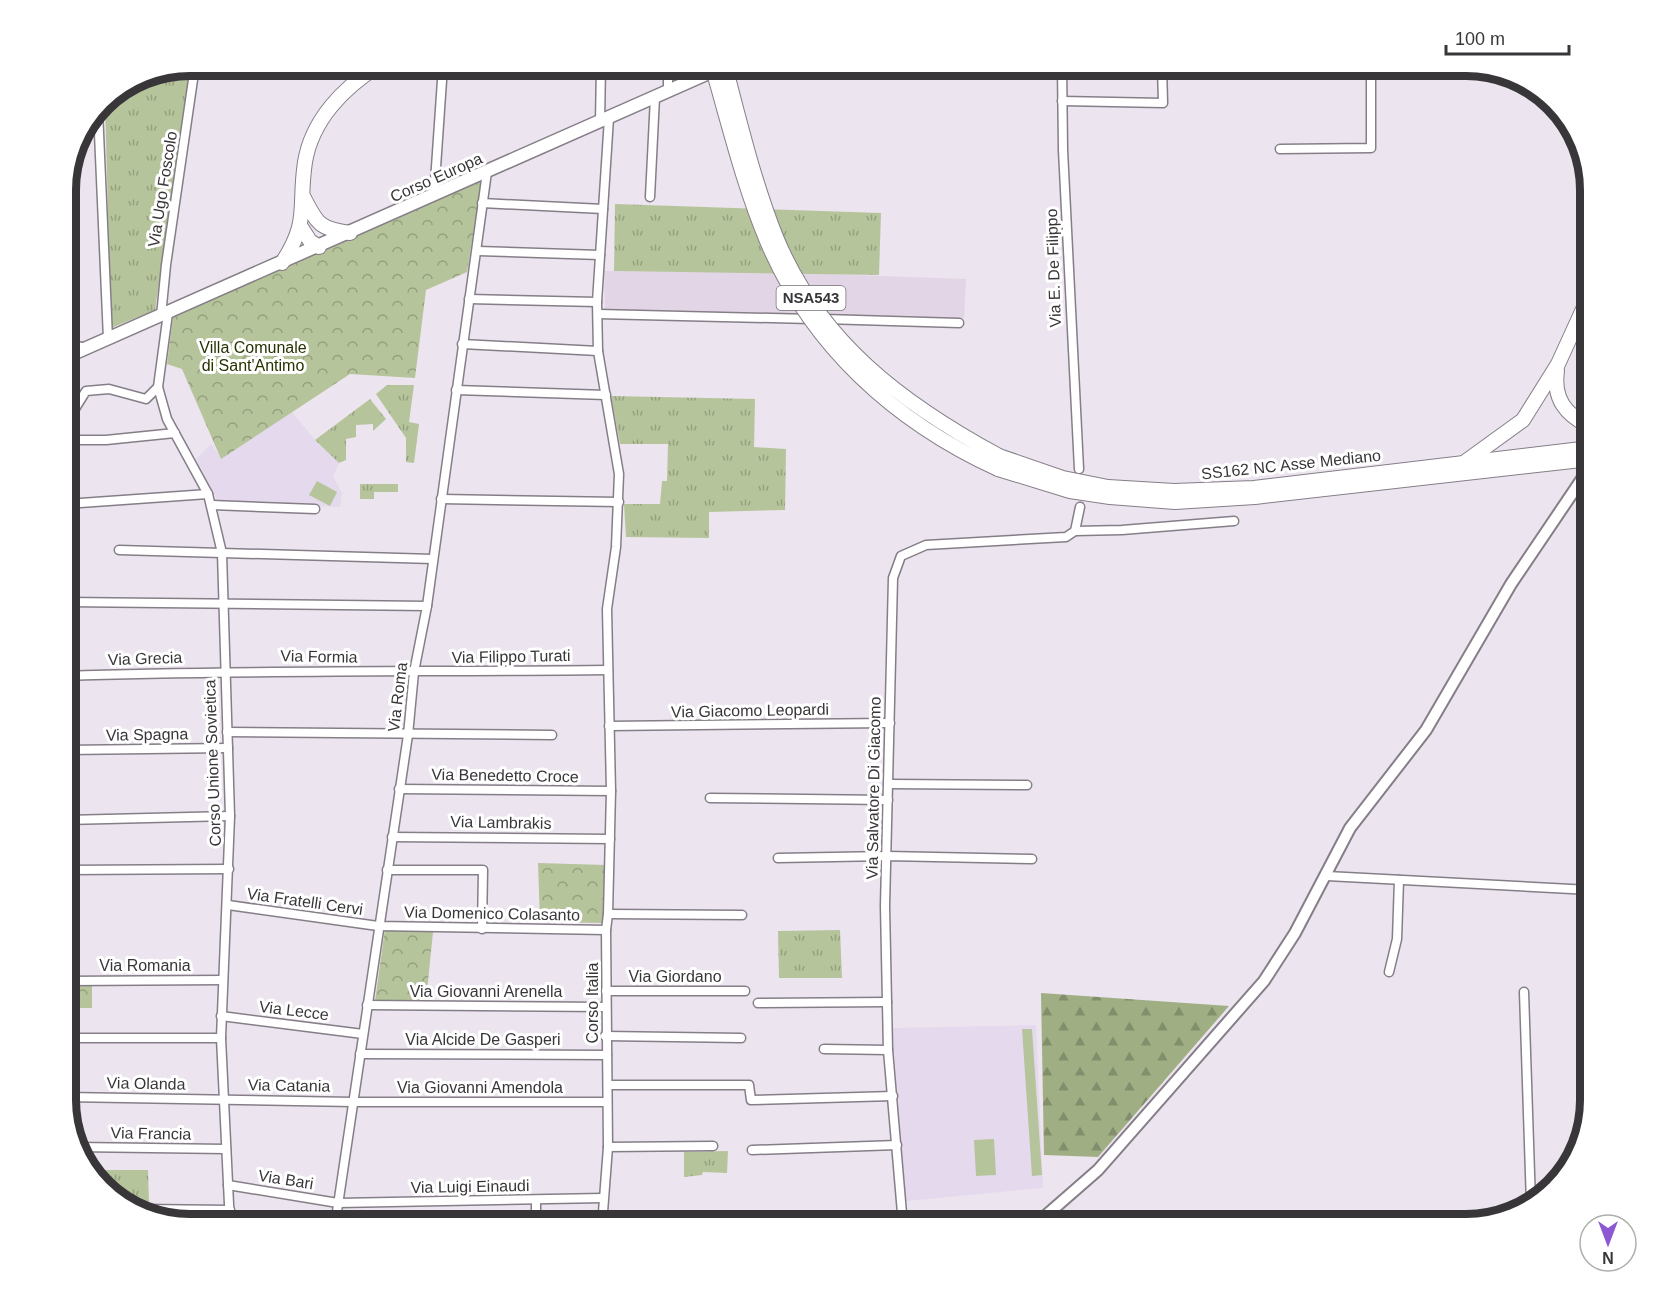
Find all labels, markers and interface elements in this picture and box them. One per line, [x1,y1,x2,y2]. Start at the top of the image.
scale bar [1446,18,1569,56]
text: 100 m [1455,29,1505,49]
street label: Via Ugo Foscolo [145,130,180,248]
street label: Corso Europa [388,150,485,205]
street label: Via E. De Filippo [1043,208,1064,328]
road number: NSA543 [776,286,846,310]
park label: Villa Comunale di Sant'Antimo [199,339,307,374]
street label: SS162 NC Asse Mediano [1200,447,1382,482]
street label: Via Formia [280,647,358,666]
street label: Via Filippo Turati [451,647,571,666]
street label: Via Grecia [108,649,183,668]
street label: Via Roma [385,661,410,733]
street label: Corso Unione Sovietica [201,679,224,847]
street label: Via Salvatore Di Giacomo [863,696,884,880]
street label: Via Giacomo Leopardi [671,701,829,720]
street label: Via Spagna [106,725,188,744]
street label: Via Benedetto Croce [431,766,579,785]
street label: Via Lambrakis [450,813,552,832]
street label: Via Fratelli Cervi [246,885,364,918]
street label: Via Domenico Colasanto [404,903,580,924]
street label: Via Romania [99,957,191,974]
street label: Corso Italia [584,962,601,1043]
street label: Via Giordano [628,968,722,985]
street label: Via Giovanni Arenella [410,983,562,1000]
street label: Via Lecce [258,998,330,1023]
street label: Via Alcide De Gasperi [405,1031,561,1048]
street label: Via Olanda [106,1074,186,1093]
street label: Via Catania [248,1076,330,1095]
street label: Via Giovanni Amendola [397,1079,563,1096]
street label: Via Francia [111,1124,192,1143]
street label: Via Bari [257,1167,315,1192]
street label: Via Luigi Einaudi [410,1177,530,1196]
north arrow [1578,1213,1638,1273]
text: N [1602,1249,1614,1266]

